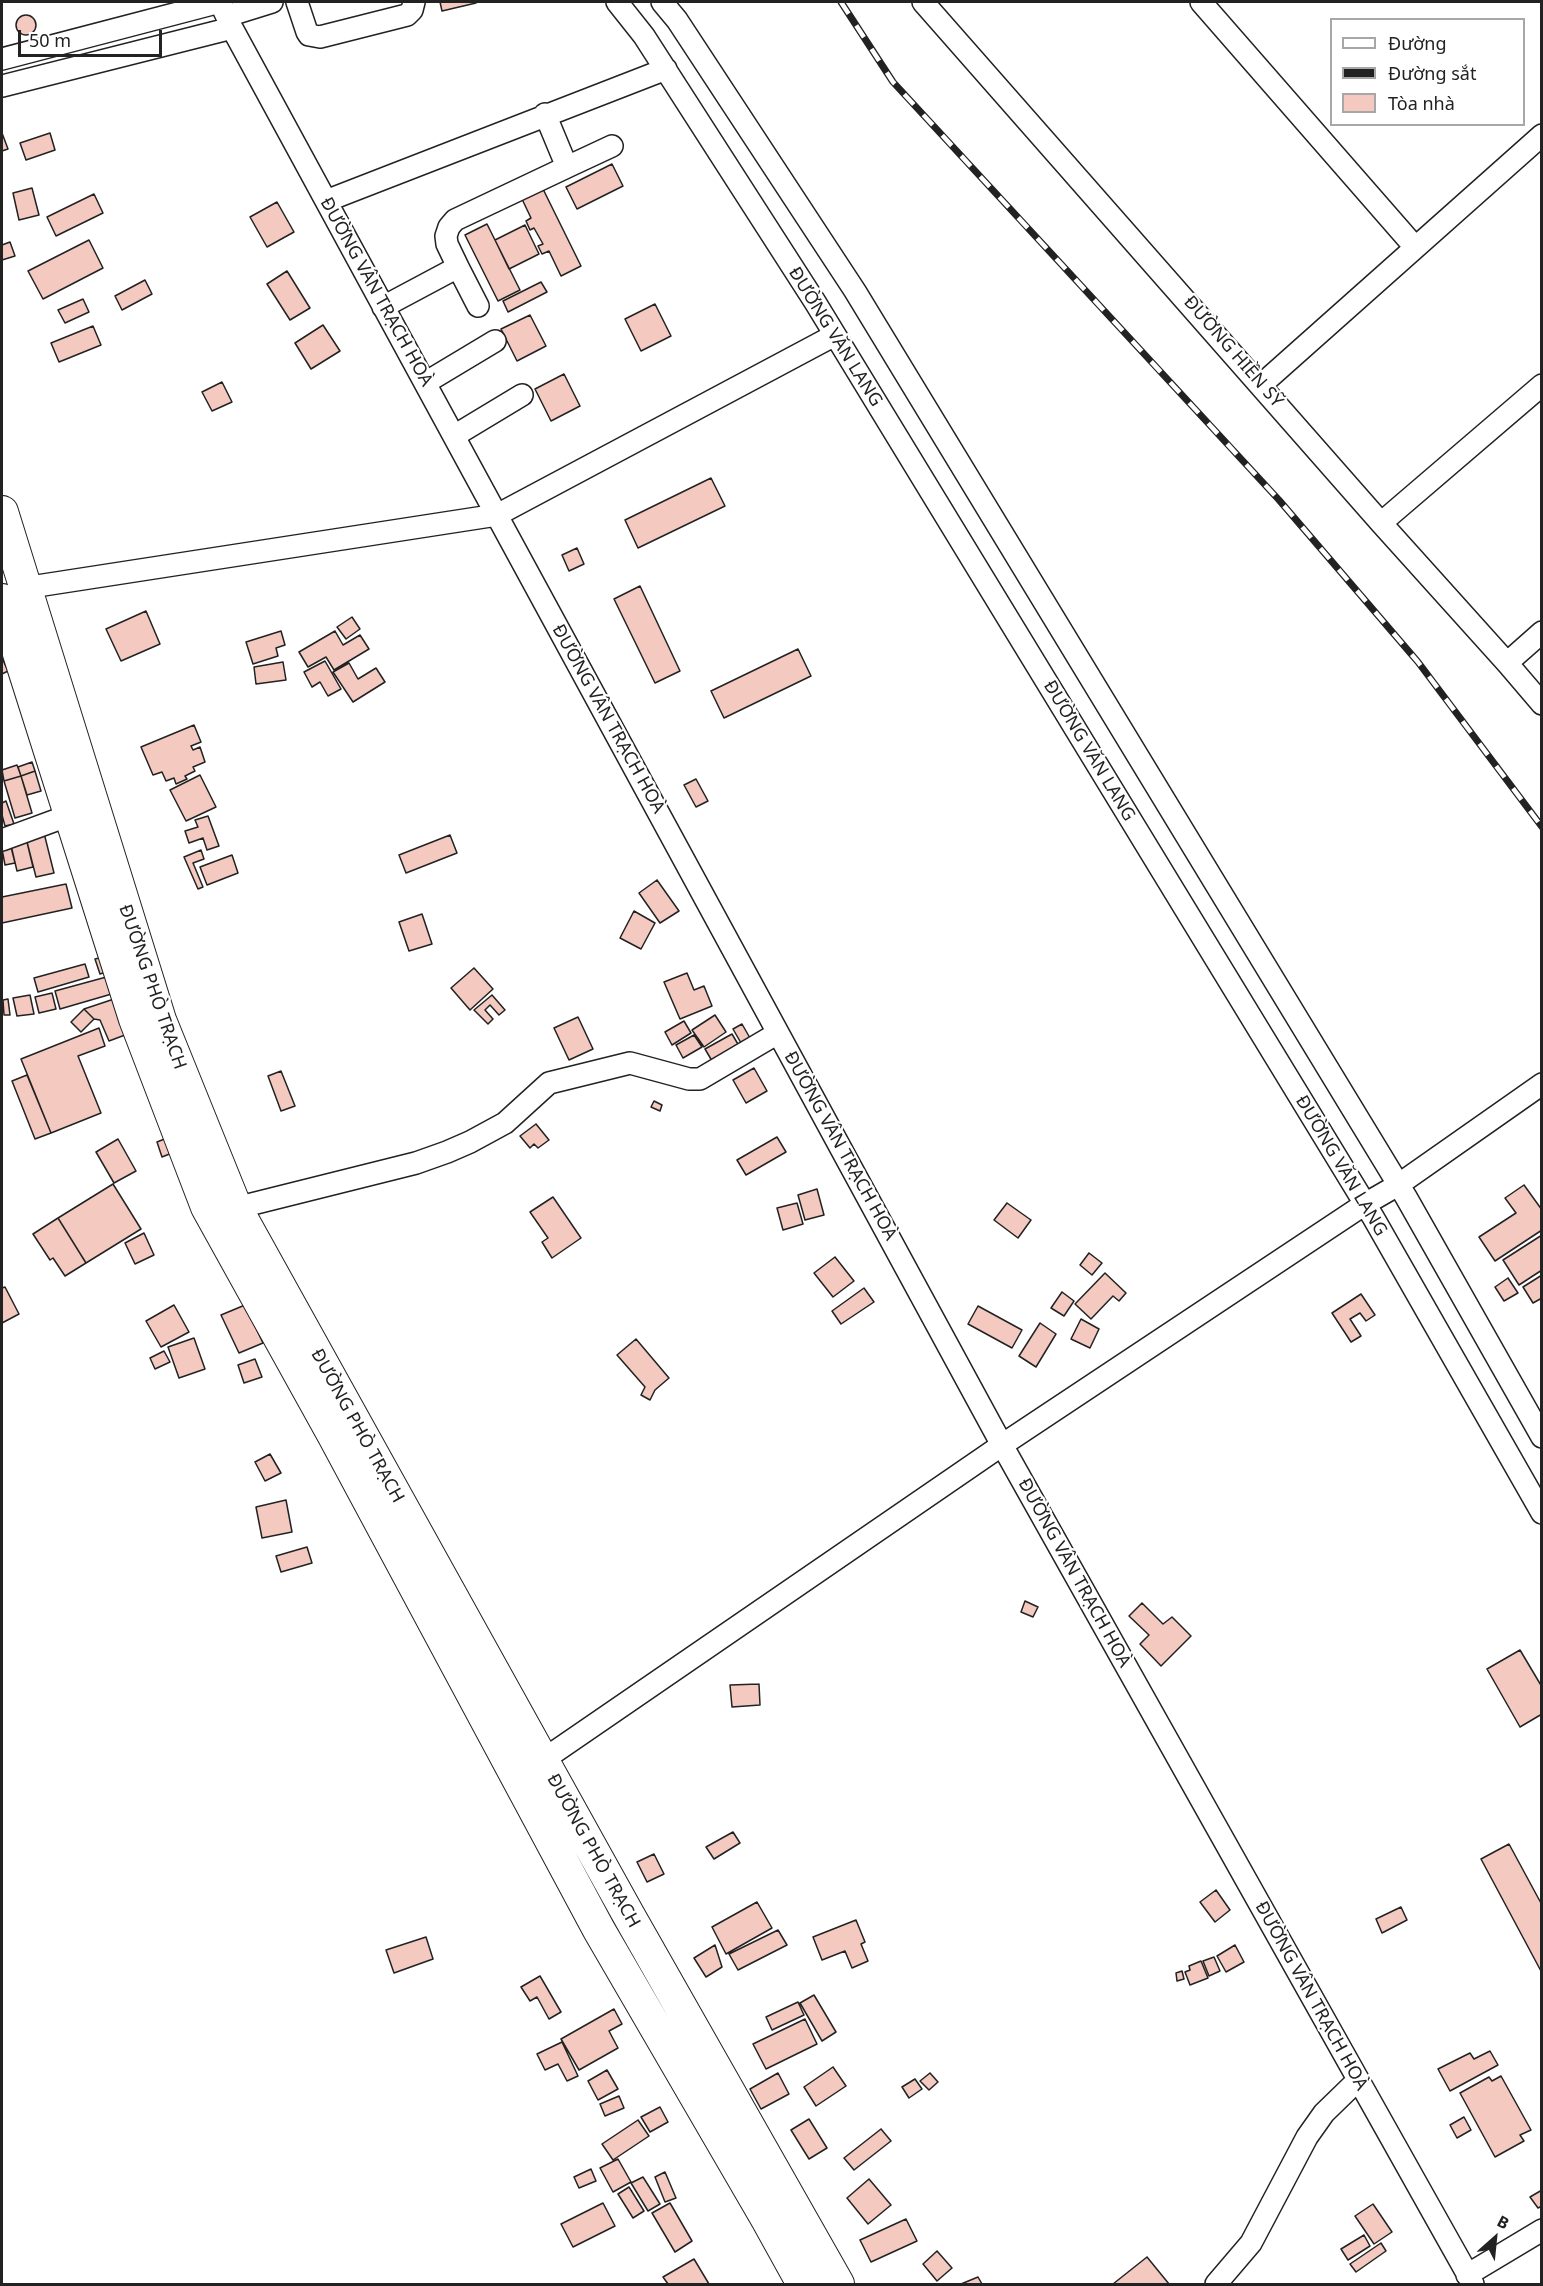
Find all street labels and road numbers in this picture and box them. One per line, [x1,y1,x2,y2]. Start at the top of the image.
street label: ĐƯỜNG VÂN TRẠCH HOÀ [315,194,437,390]
street label: ĐƯỜNG VĂN LANG [783,263,887,411]
street label: ĐƯỜNG HIỀN SỸ [1179,292,1287,412]
street label: ĐƯỜNG VÂN TRẠCH HOÀ [547,621,669,817]
street label: ĐƯỜNG VĂN LANG [1038,677,1140,825]
street label: ĐƯỜNG PHÒ TRẠCH [114,902,190,1072]
street label: ĐƯỜNG VÂN TRẠCH HOÀ [779,1048,901,1244]
street label: ĐƯỜNG VĂN LANG [1290,1092,1392,1240]
street label: ĐƯỜNG PHÒ TRẠCH [306,1345,408,1507]
street label: ĐƯỜNG VÂN TRẠCH HOÀ [1013,1475,1135,1671]
street label: ĐƯỜNG PHÒ TRẠCH [542,1770,644,1932]
street label: ĐƯỜNG VÂN TRẠCH HOÀ [1250,1898,1372,2094]

